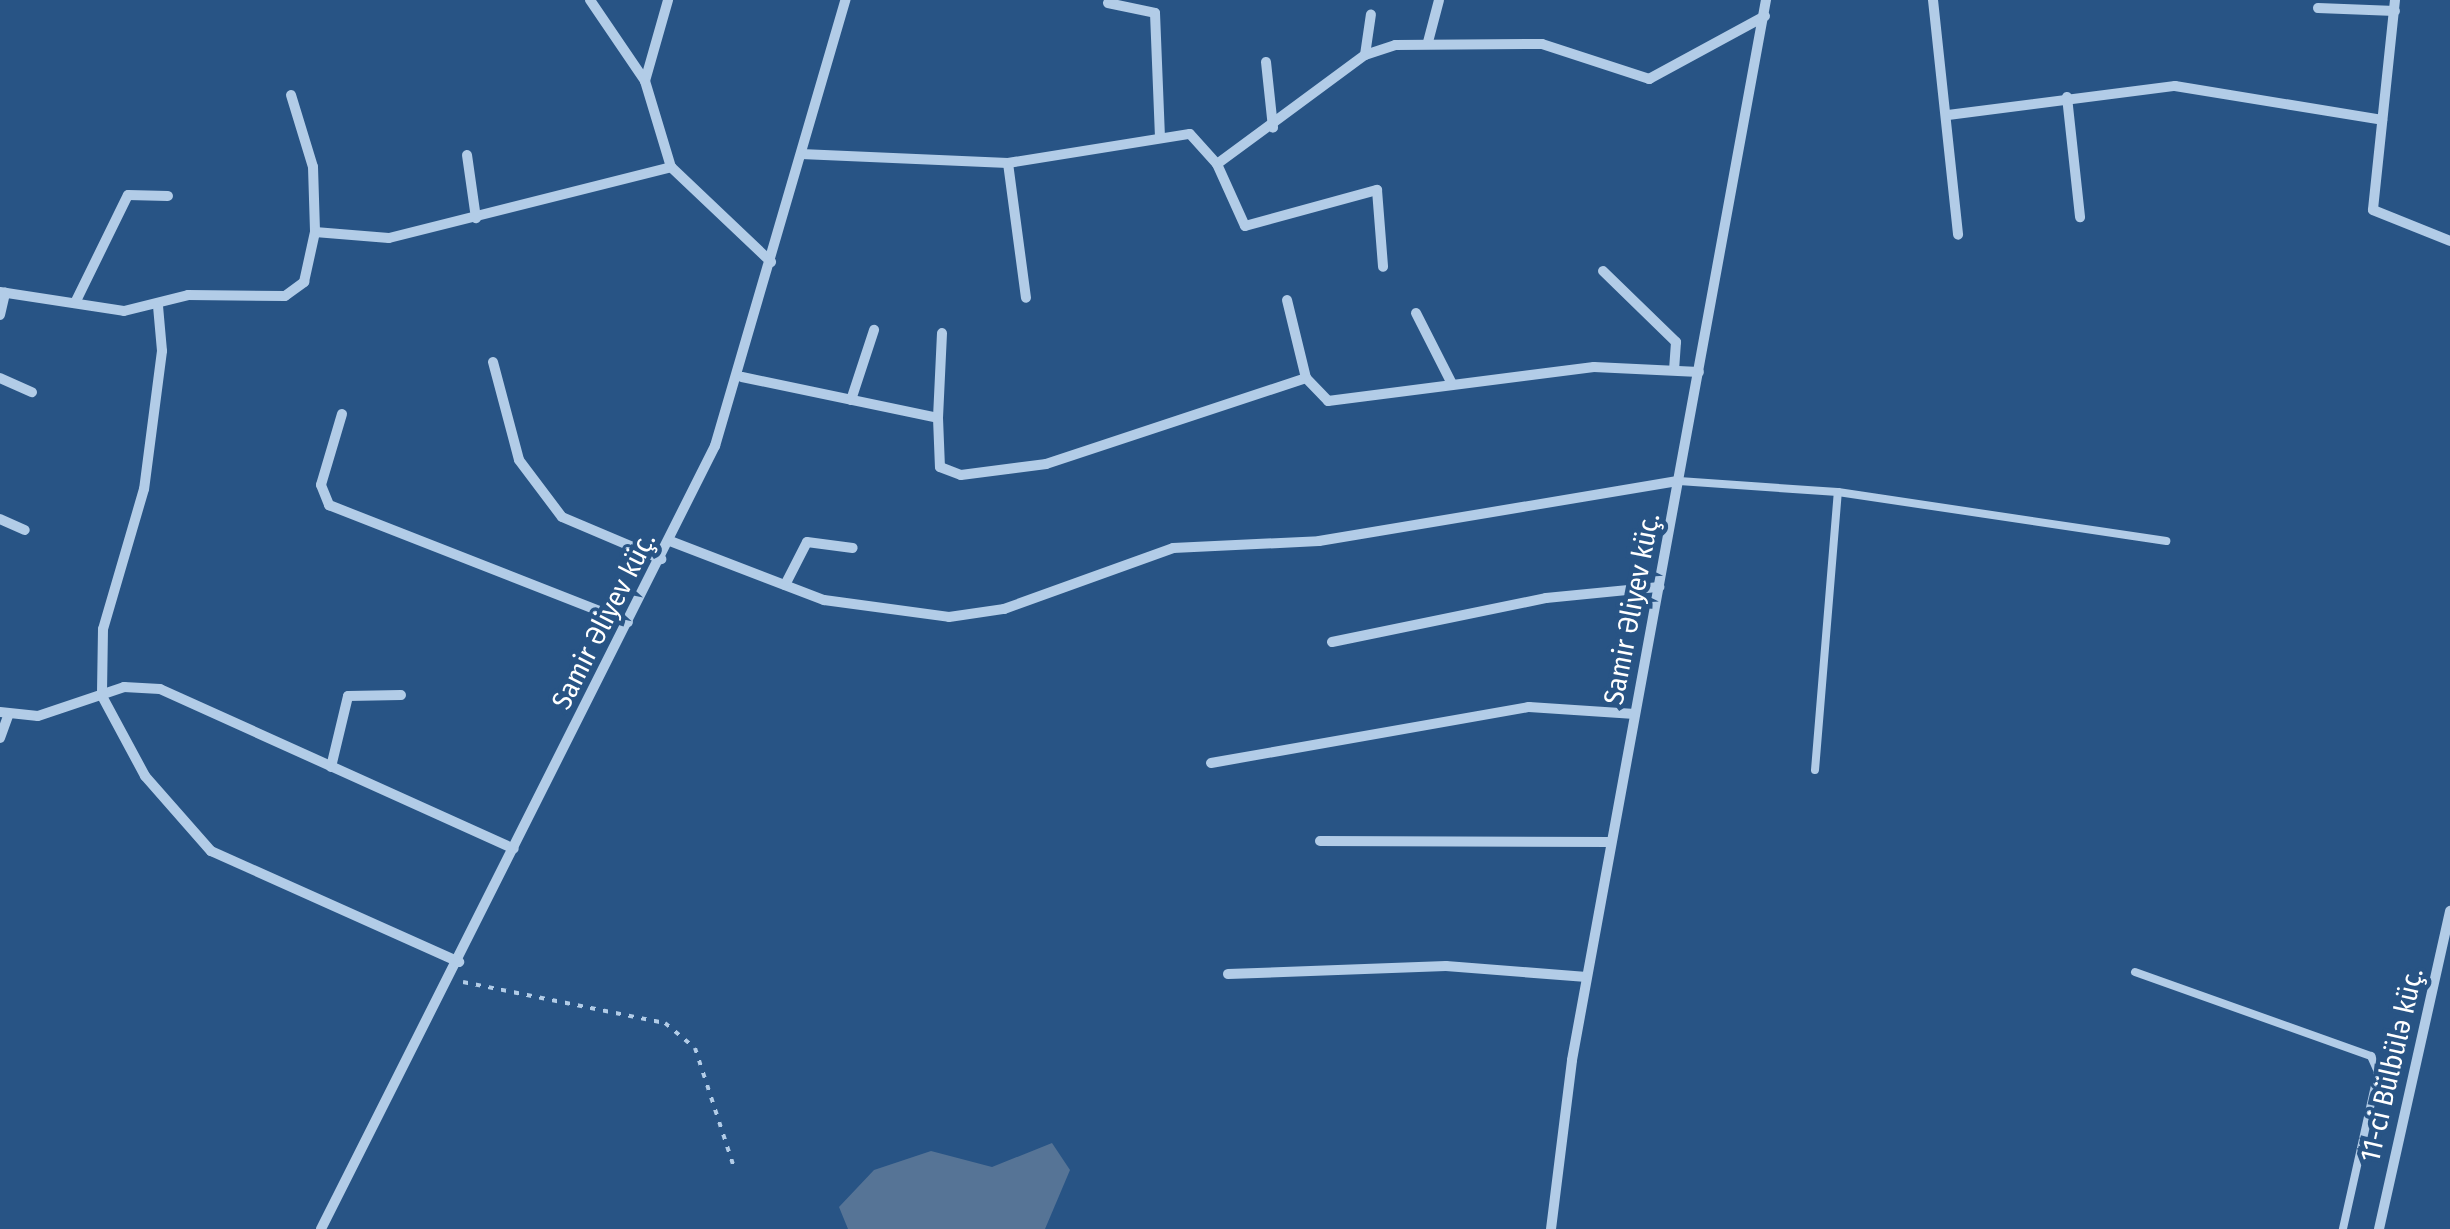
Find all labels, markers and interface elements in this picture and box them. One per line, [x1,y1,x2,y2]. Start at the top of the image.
street label: Samir Əliyev küç. [1597,510,1667,708]
street label: Samir Əliyev küç. [545,527,663,715]
street label: 11-ci Bülbülə küç. [2353,965,2431,1165]

